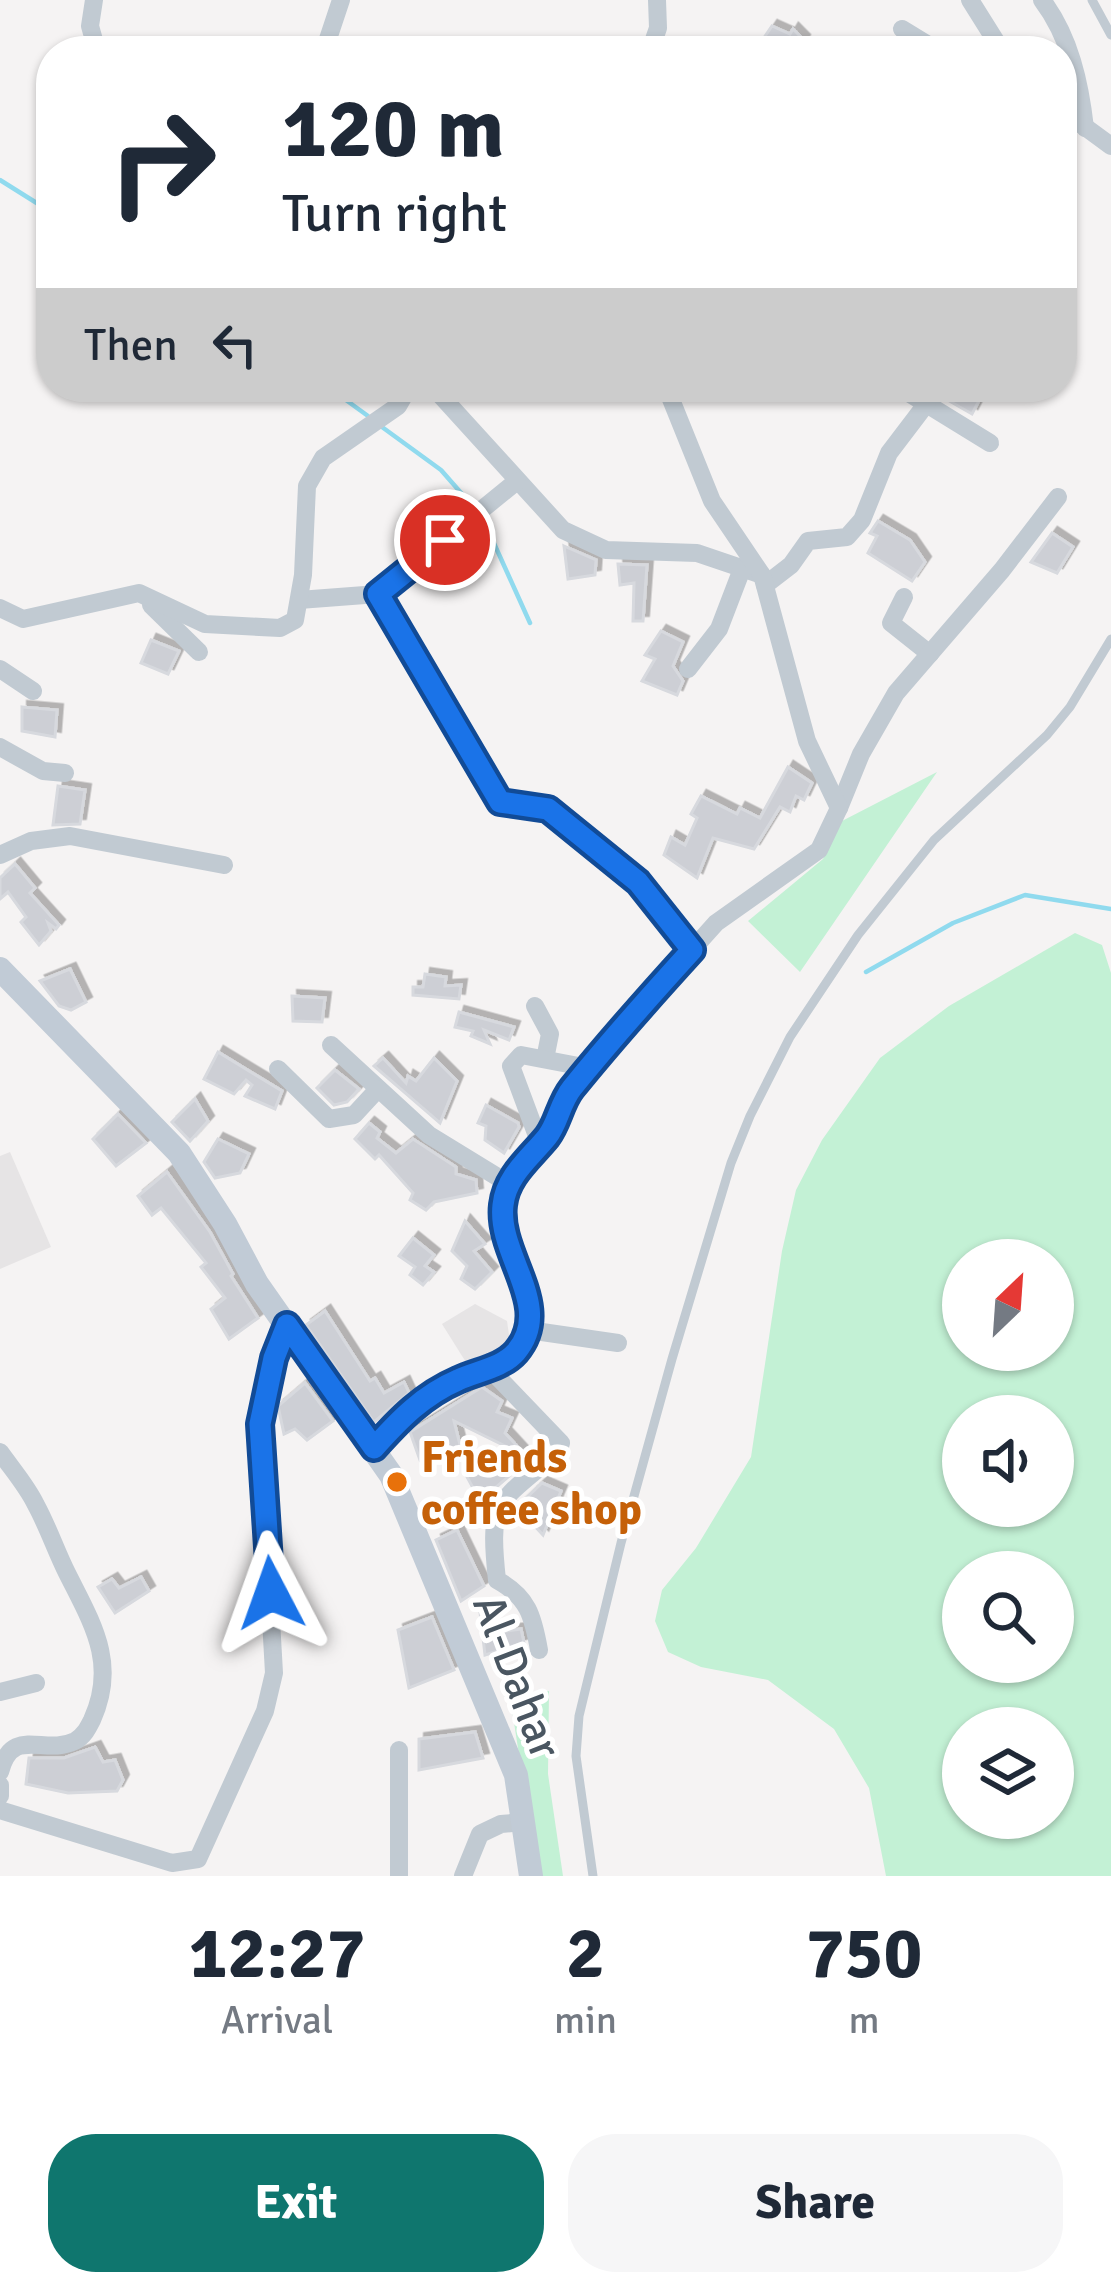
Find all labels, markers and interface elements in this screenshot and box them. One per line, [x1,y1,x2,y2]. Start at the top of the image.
text: 120 m [282,77,504,181]
icon: right [84,84,240,240]
text: Turn right [282,180,507,247]
icon: left [202,312,268,378]
text: Then [84,318,178,373]
pin [394,489,496,591]
icon: arrive [412,507,478,573]
north arrow [942,1239,1074,1371]
map controls [942,1239,1074,1839]
button: sound [942,1395,1074,1527]
place label: Friends coffee shop [421,1430,642,1537]
marker: Friends coffee shop [384,1469,410,1495]
position arrow [208,1530,334,1656]
button: search [942,1551,1074,1683]
street label: Al-Dahar [460,1587,573,1767]
button: layers [942,1707,1074,1839]
text: 12:27 [189,1909,365,1998]
text: 2 [566,1909,605,1998]
text: 750 [806,1909,922,1998]
text: Arrival [221,1996,333,2044]
text: min [554,1996,617,2044]
text: m [848,1996,880,2044]
button: Exit [48,2134,544,2272]
button: Share [568,2134,1063,2272]

